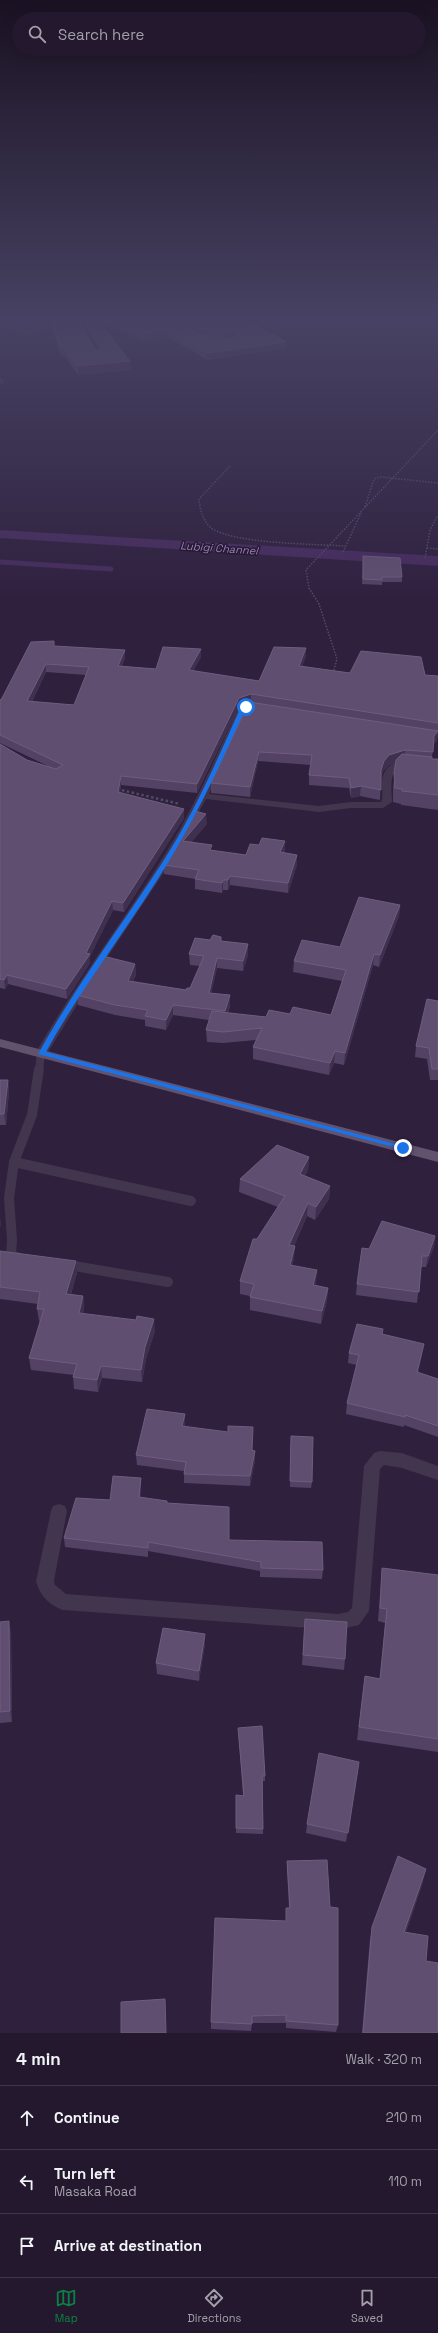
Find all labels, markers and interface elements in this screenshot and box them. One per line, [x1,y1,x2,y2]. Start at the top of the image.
search box [12,12,426,56]
icon: search [26,23,48,45]
text: Search here [58,25,144,44]
water label: Lubigi Channel [180,538,260,558]
route start [237,698,255,716]
route end [394,1139,412,1157]
text: 4 min [16,2048,61,2070]
text: Walk · 320 m [345,2051,422,2068]
icon: ahead [16,2107,38,2129]
text: Continue [54,2108,120,2127]
text: 210 m [386,2109,422,2126]
text: Turn left [54,2164,116,2183]
icon: left [16,2171,38,2193]
text: 110 m [388,2173,422,2190]
text: Masaka Road [54,2183,137,2200]
icon: arrive [16,2235,38,2257]
text: Arrive at destination [54,2236,202,2255]
tab: Map [55,2287,78,2325]
tab: Directions [187,2287,241,2325]
tab: Saved [351,2287,383,2325]

